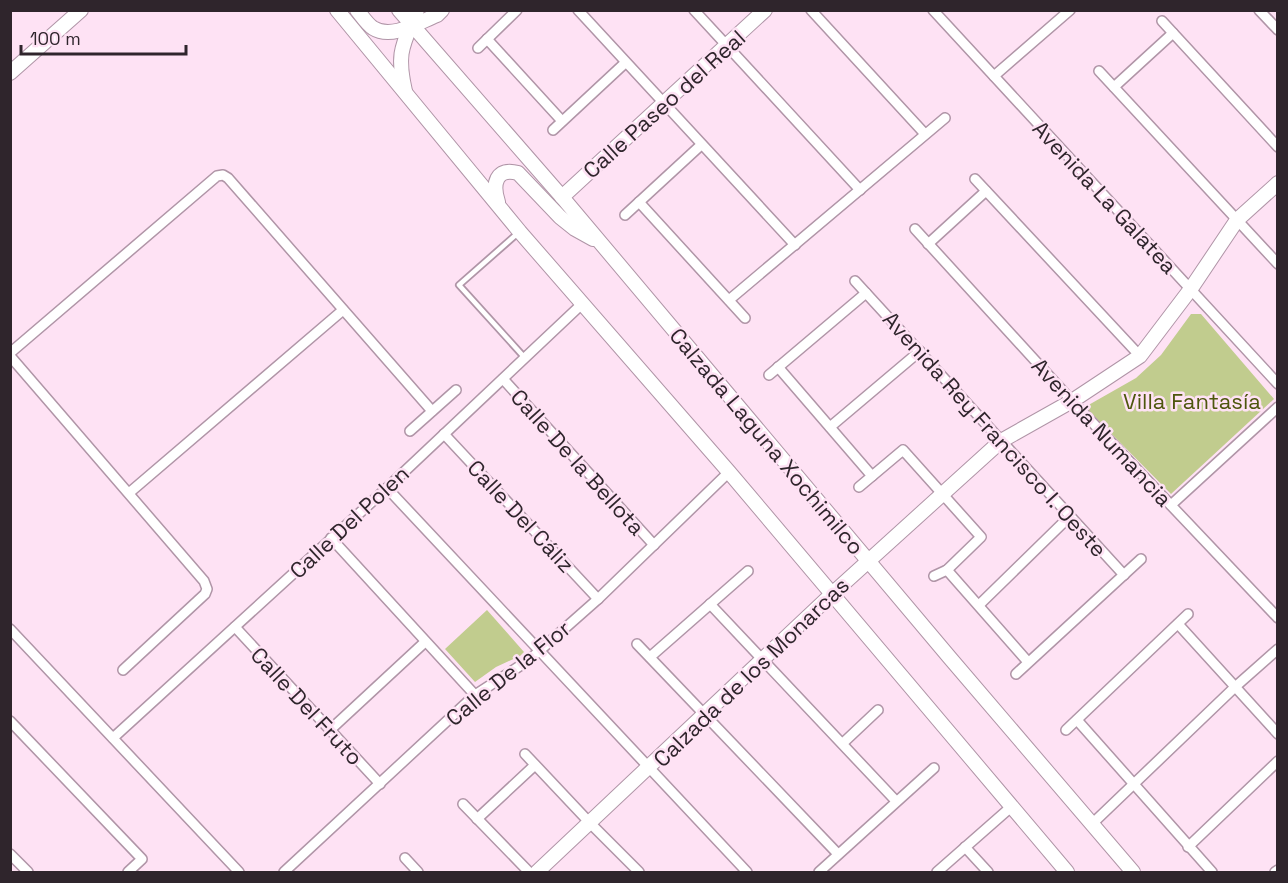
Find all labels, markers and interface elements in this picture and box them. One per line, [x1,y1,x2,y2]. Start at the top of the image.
scale bar [21,18,186,56]
street label: Calle Paseo del Real [577,24,751,184]
text: 100 m [30,27,81,50]
street label: Avenida La Galatea [1027,115,1183,280]
street label: Avenida Rey Francisco I. Oeste [877,305,1113,563]
street label: Calzada Laguna Xochimilco [664,322,870,560]
street label: Avenida Numancia [1026,352,1178,513]
street label: Calle De la Bellota [505,383,651,541]
park label: Villa Fantasía [1123,387,1261,415]
street label: Calle Del Cáliz [462,454,580,578]
street label: Calle Del Polen [283,460,415,584]
street label: Calzada de los Monarcas [647,571,855,773]
street label: Calle De la Flor [440,614,576,732]
street label: Calle Del Fruto [245,641,369,771]

